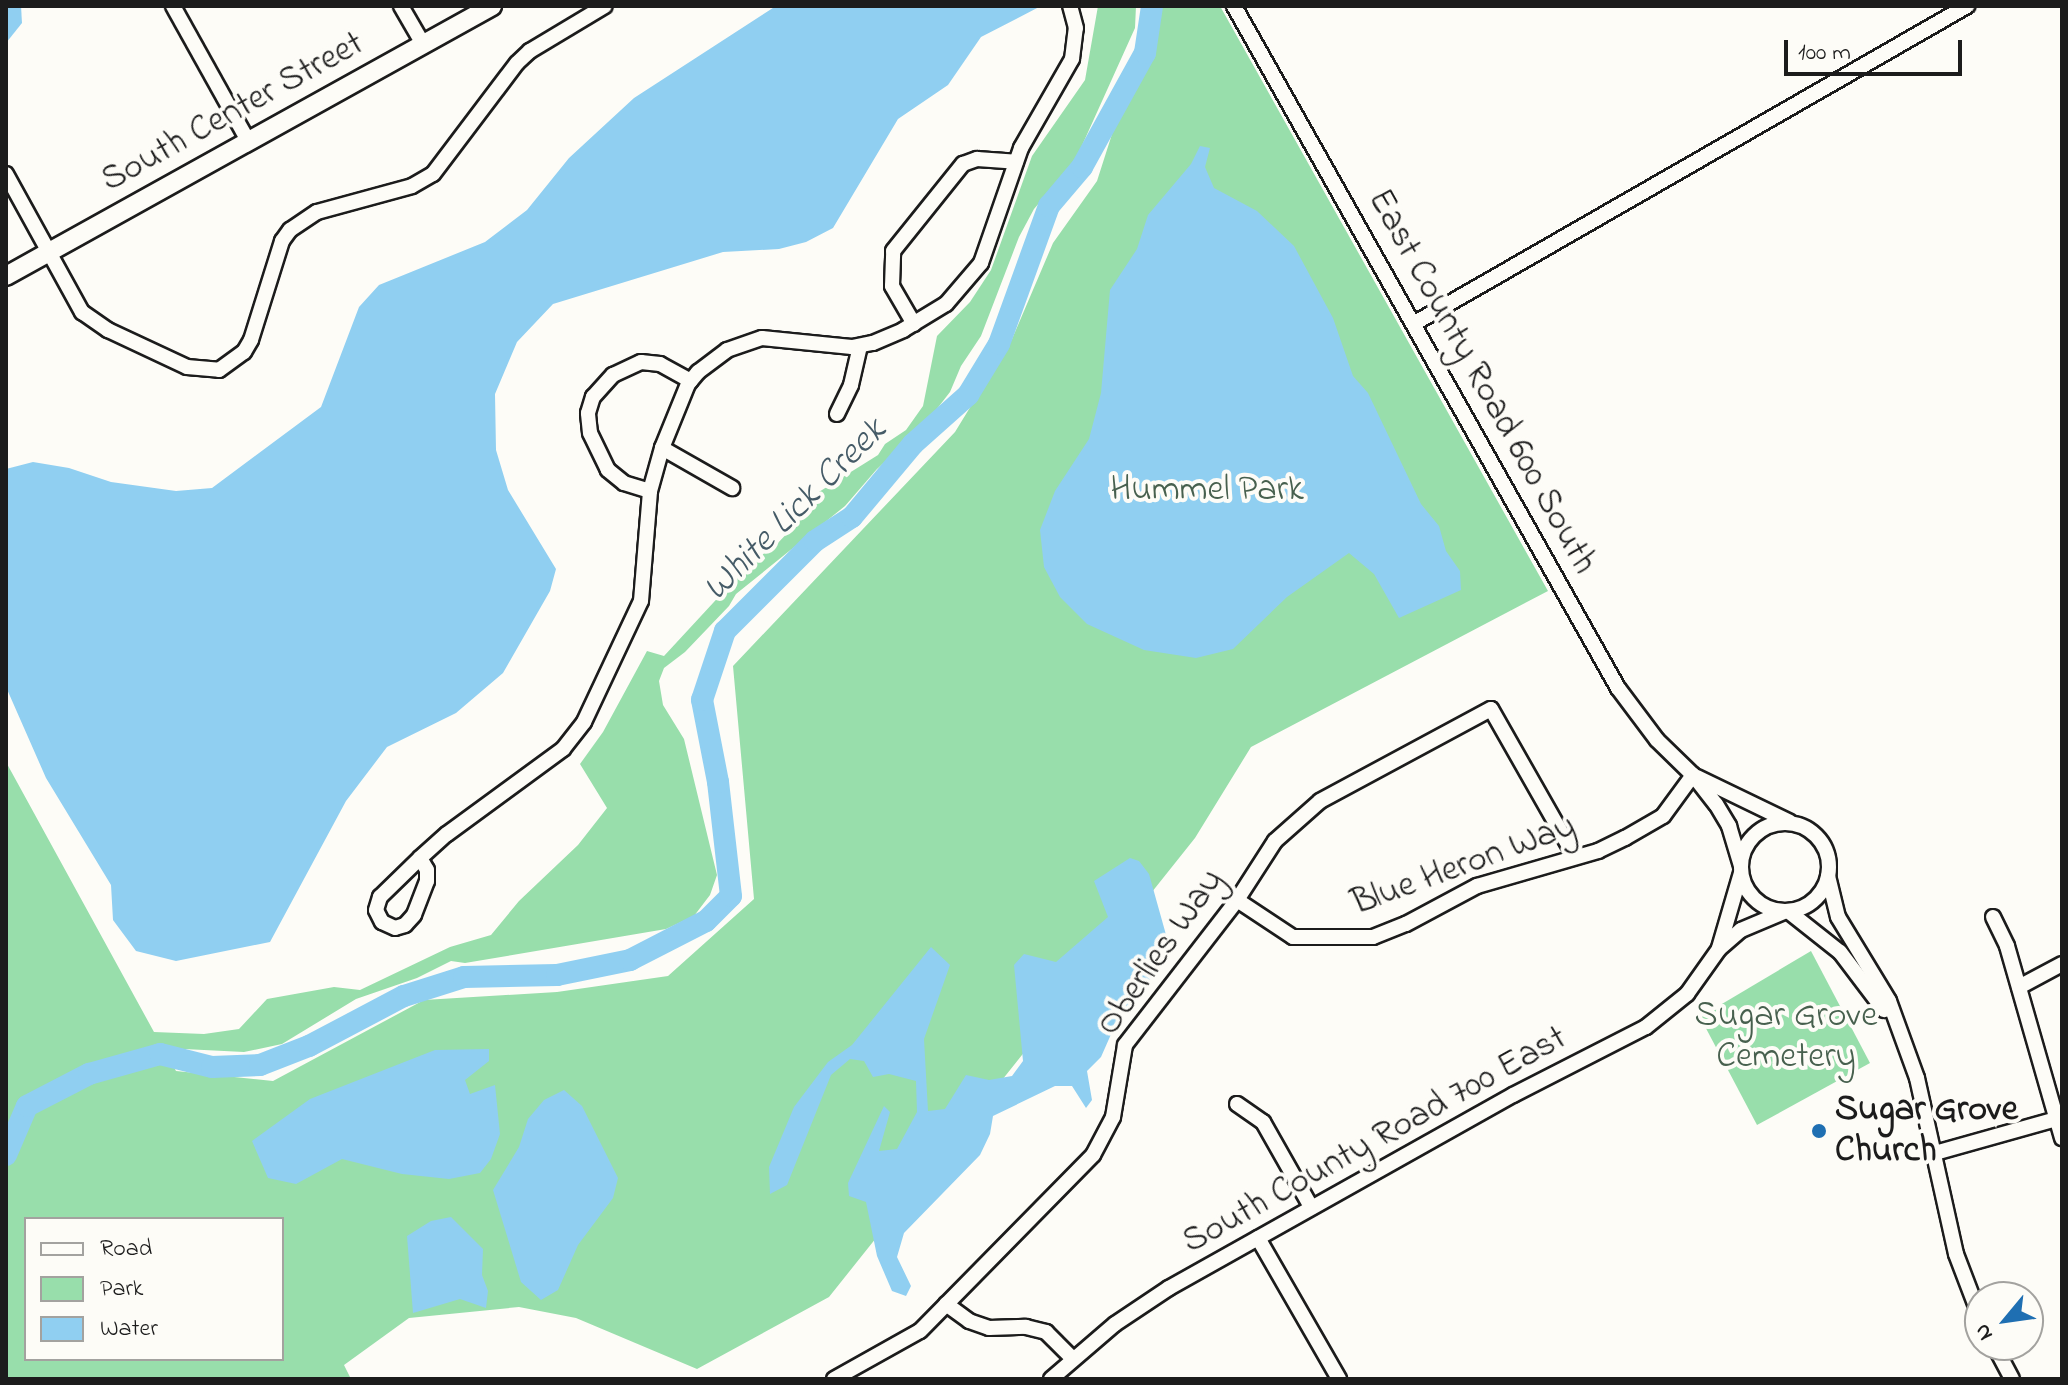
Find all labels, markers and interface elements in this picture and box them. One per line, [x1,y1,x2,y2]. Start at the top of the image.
street label: South Center Street [94,23,372,203]
scale bar [1788,24,1966,74]
text: 100 m [1798,36,1851,71]
street label: East County Road 600 South [1357,182,1605,582]
water label: White Lick Creek [695,410,897,612]
park label: Hummel Park [1110,469,1304,513]
street label: Blue Heron Way [1346,806,1582,926]
street label: Oberlies Way [1088,861,1234,1045]
park label: Sugar Grove Cemetery [1695,994,1877,1079]
street label: South County Road 700 East [1176,1017,1574,1265]
place label: Sugar Grove Church [1835,1088,2018,1173]
marker: Sugar Grove Church [1810,1122,1828,1140]
legend [24,1217,284,1361]
text: Road [100,1232,152,1267]
text: Park [100,1272,143,1307]
north arrow [1964,1281,2044,1361]
text: Water [100,1312,158,1347]
text: N [1967,1317,2002,1346]

